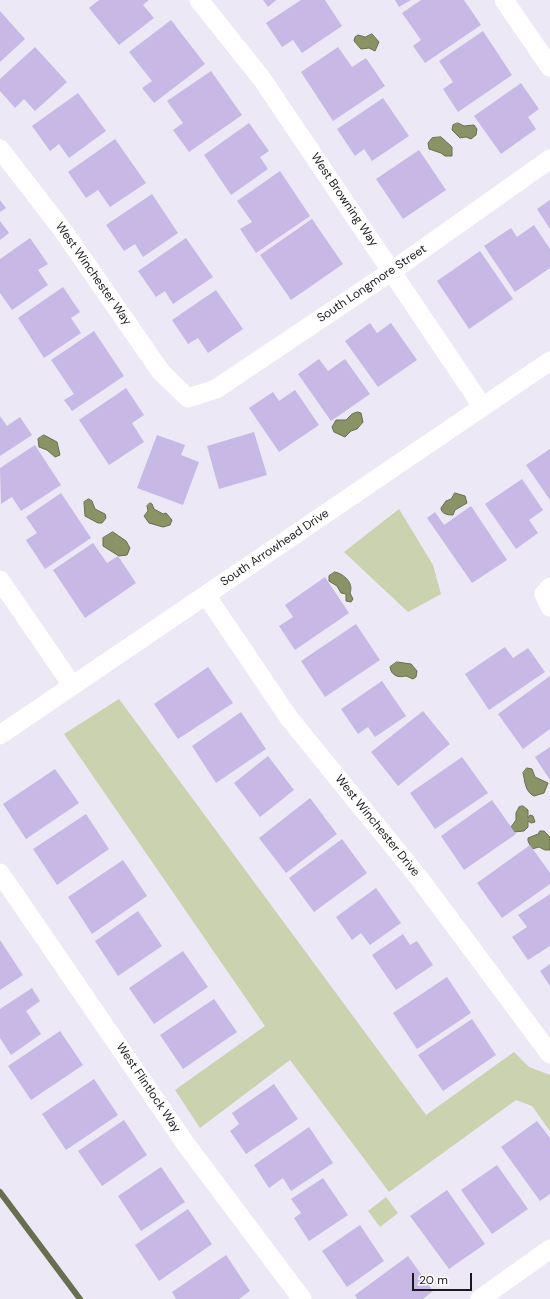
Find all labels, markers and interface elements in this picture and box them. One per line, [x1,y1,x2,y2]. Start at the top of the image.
street label: West Browning Way [307,151,381,249]
street label: West Winchester Way [52,220,134,328]
street label: South Longmore Street [315,242,429,326]
street label: South Arrowhead Drive [218,506,332,590]
street label: West Winchester Drive [332,772,422,880]
street label: West Flintlock Way [113,1040,183,1136]
scale bar [414,1265,474,1291]
text: 20 m [419,1272,448,1288]

